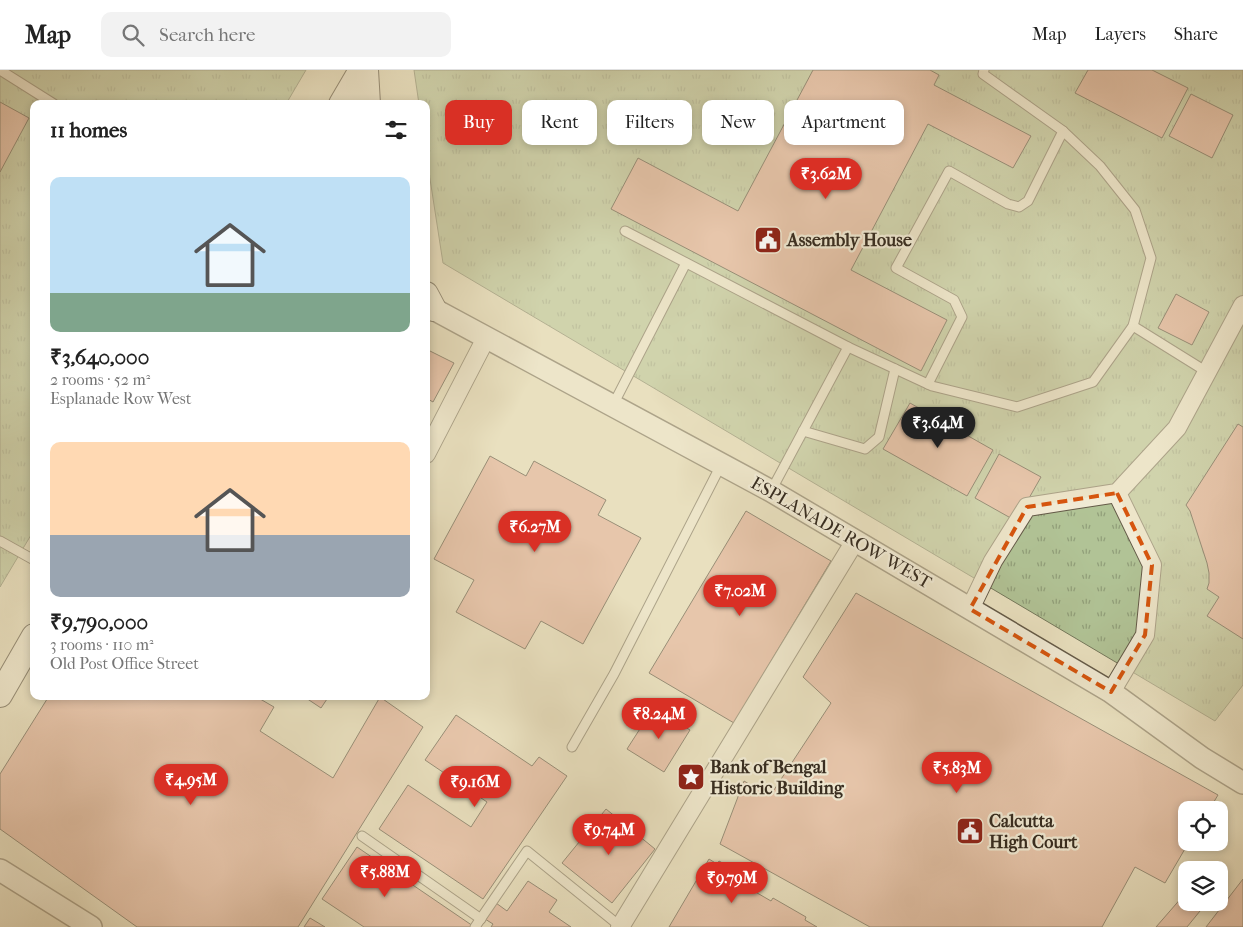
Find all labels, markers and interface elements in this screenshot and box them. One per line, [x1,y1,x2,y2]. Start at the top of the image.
search box [101,12,451,57]
text: Map [25,21,71,49]
icon: search [119,21,147,49]
text: Search here [159,24,255,46]
text: Map [1032,24,1066,45]
text: Layers [1094,24,1146,45]
text: Share [1174,24,1218,45]
chip: Buy [445,100,512,145]
chip: Rent [522,100,597,145]
chip: Filters [607,100,692,145]
chip: New [702,100,774,145]
chip: Apartment [784,100,904,145]
icon: filters [382,116,410,144]
text: 11 homes [50,118,127,142]
pin: ₹3.62M [785,158,867,200]
text: ₹3.62M [801,164,851,183]
icon: home [185,210,275,300]
public building icon: Assembly House [753,225,783,255]
place label: Assembly House [786,230,912,251]
text: ₹3,640,000 [50,345,149,369]
text: 2 rooms · 52 m² [50,370,150,389]
text: Esplanade Row West [50,389,191,408]
pin: ₹3.64M [897,406,979,449]
text: ₹3.64M [912,413,964,432]
street label: ESPLANADE ROW WEST [747,473,936,594]
icon: home [185,475,275,565]
pin: ₹6.27M [494,510,576,553]
text: ₹6.27M [509,517,561,536]
pin: ₹7.02M [699,574,781,617]
text: ₹7.02M [714,581,766,600]
text: ₹9,790,000 [50,610,148,634]
text: 3 rooms · 110 m² [50,635,154,654]
text: Old Post Office Street [50,654,199,673]
pin: ₹8.24M [618,698,700,740]
text: ₹8.24M [633,704,685,723]
pin: ₹5.83M [916,752,998,794]
place label: Bank of Bengal Historic Building [710,757,845,799]
text: ₹5.83M [933,758,981,777]
place icon: Bank of Bengal Historic Building [676,762,706,792]
pin: ₹4.95M [150,764,232,806]
pin: ₹9.16M [434,766,516,808]
text: ₹4.95M [165,770,217,789]
text: ₹9.16M [450,772,500,791]
map controls [1178,801,1228,911]
button: locate [1178,801,1228,851]
place label: Calcutta High Court [989,811,1078,853]
pin: ₹9.74M [568,814,650,856]
public building icon: Calcutta High Court [955,816,985,846]
text: ₹9.74M [583,820,635,839]
pin: ₹5.88M [344,856,426,898]
button: layers [1178,861,1228,911]
text: ₹5.88M [360,862,410,881]
pin: ₹9.79M [691,862,773,904]
text: ₹9.79M [707,868,757,887]

